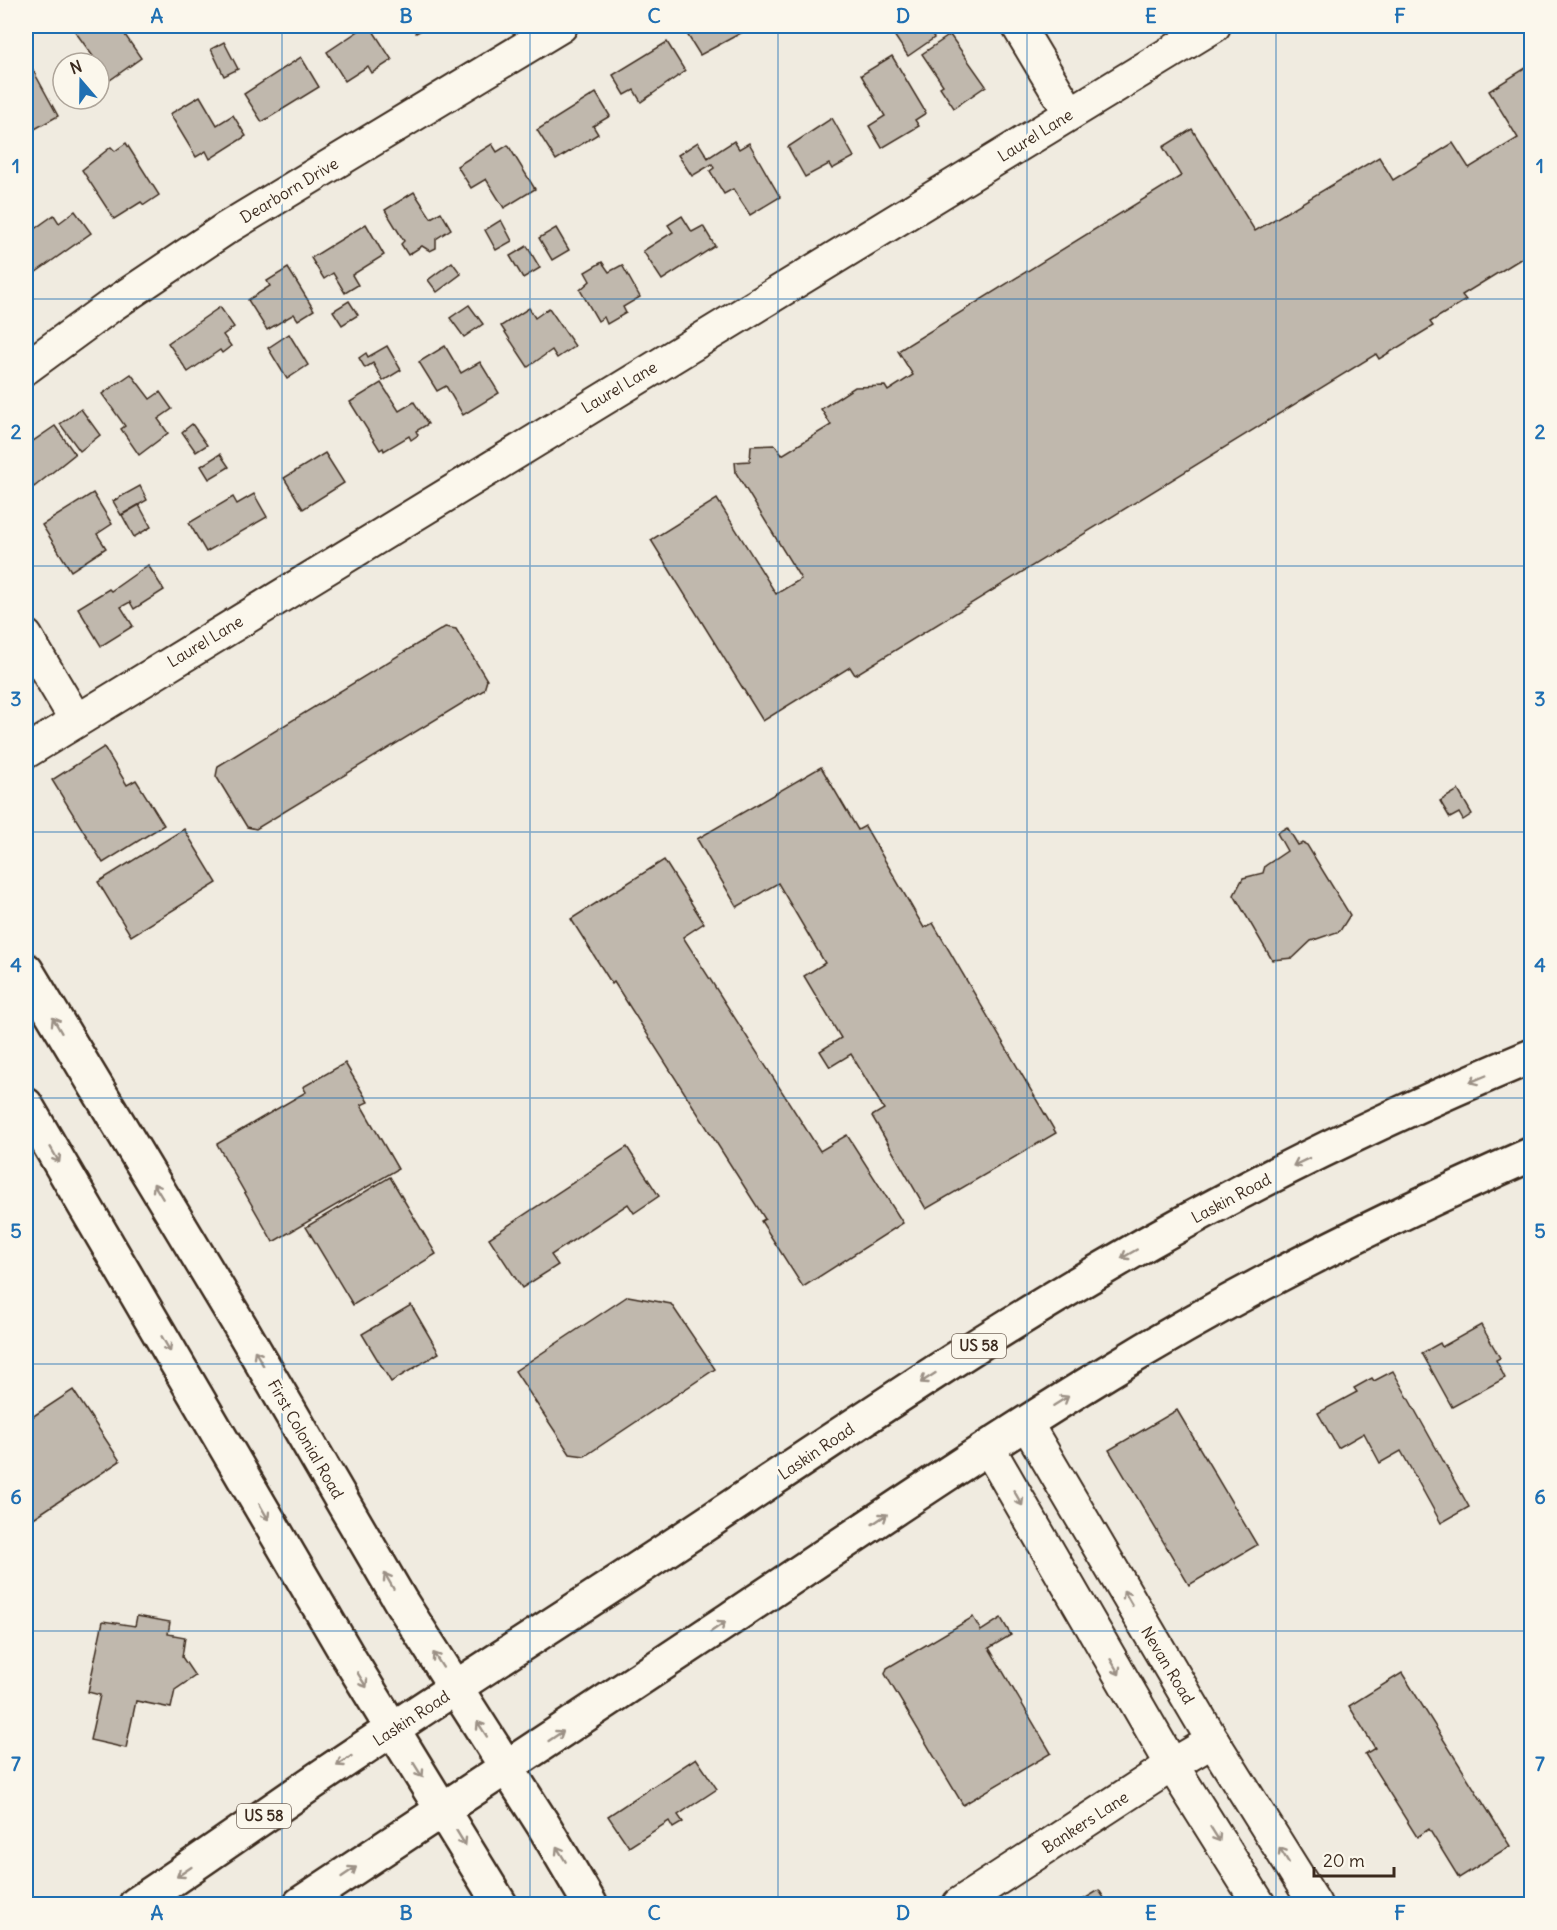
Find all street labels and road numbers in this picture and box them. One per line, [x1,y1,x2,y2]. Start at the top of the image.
street label: Laurel Lane [994,104,1076,166]
street label: Dearborn Drive [236,153,342,227]
street label: Laurel Lane [578,357,660,417]
street label: Laurel Lane [164,611,246,671]
street label: Laskin Road [1188,1169,1274,1227]
road number: US 58 [952,1334,1006,1358]
street label: First Colonial Road [264,1376,348,1502]
street label: Laskin Road [774,1418,858,1484]
street label: Nevan Road [1137,1623,1199,1707]
street label: Laskin Road [369,1686,453,1750]
street label: Bankers Lane [1038,1787,1132,1857]
road number: US 58 [237,1804,291,1828]

